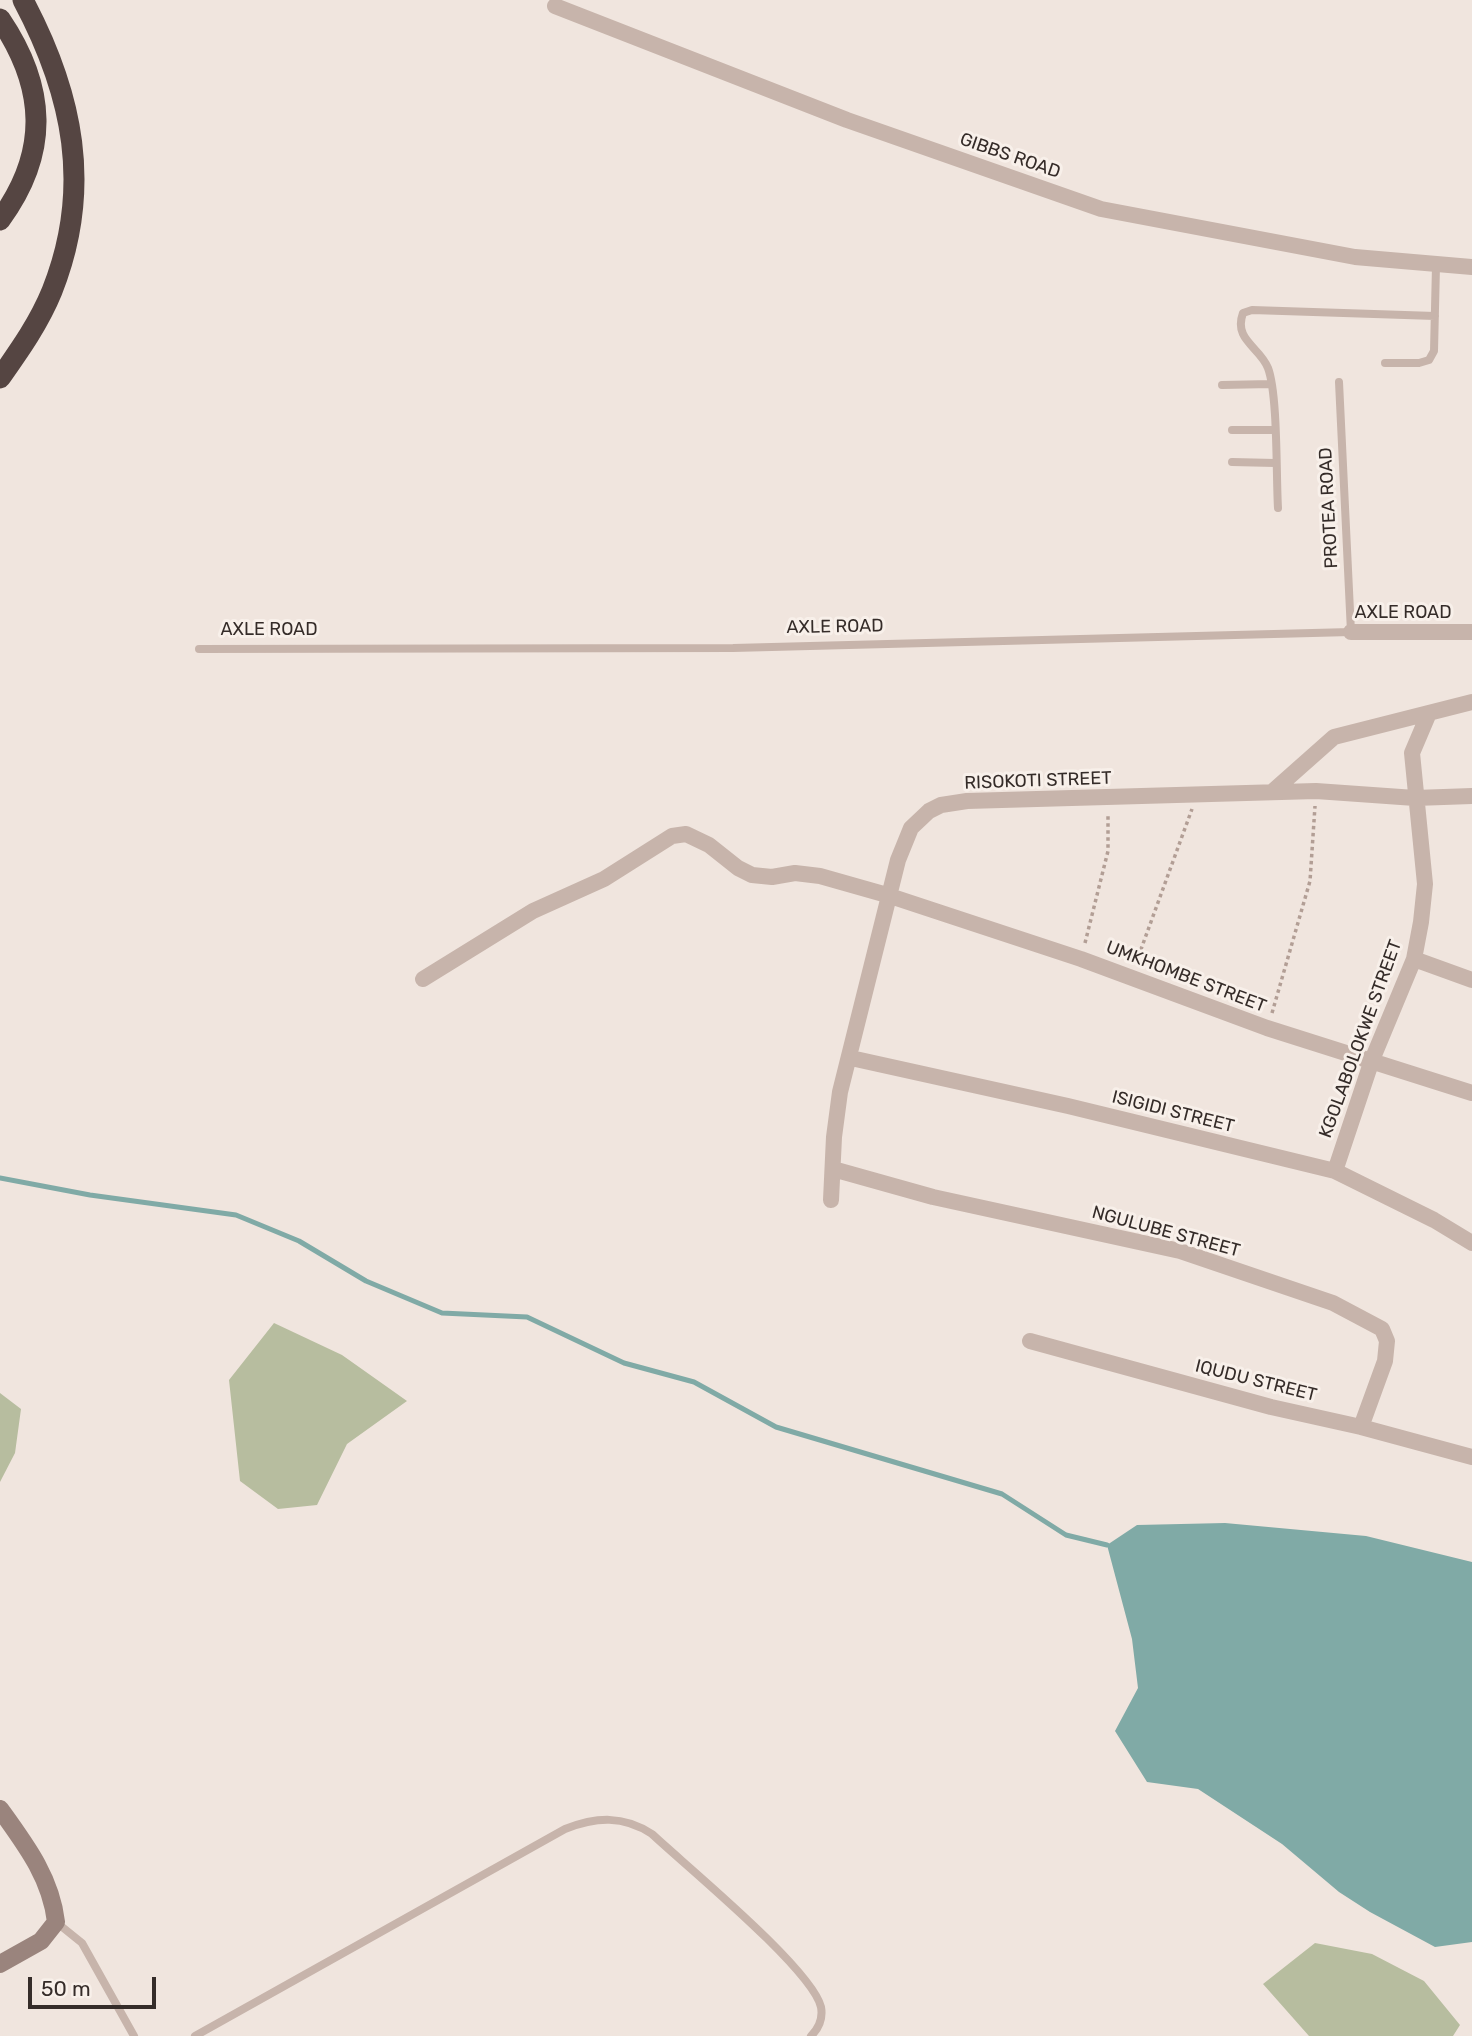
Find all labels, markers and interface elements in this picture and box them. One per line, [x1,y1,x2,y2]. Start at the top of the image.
street label: GIBBS ROAD [957,129,1063,183]
street label: PROTEA ROAD [1315,447,1343,569]
street label: AXLE ROAD [1354,602,1452,624]
street label: AXLE ROAD [786,615,884,639]
street label: AXLE ROAD [220,619,318,641]
street label: RISOKOTI STREET [964,768,1112,794]
street label: UMKHOMBE STREET [1103,936,1269,1018]
street label: KGOLABOLOKWE STREET [1315,937,1407,1141]
street label: ISIGIDI STREET [1110,1086,1236,1138]
street label: NGULUBE STREET [1089,1202,1243,1262]
street label: IQUDU STREET [1193,1355,1319,1407]
scale bar [32,1962,159,2006]
text: 50 m [41,1976,91,2001]

